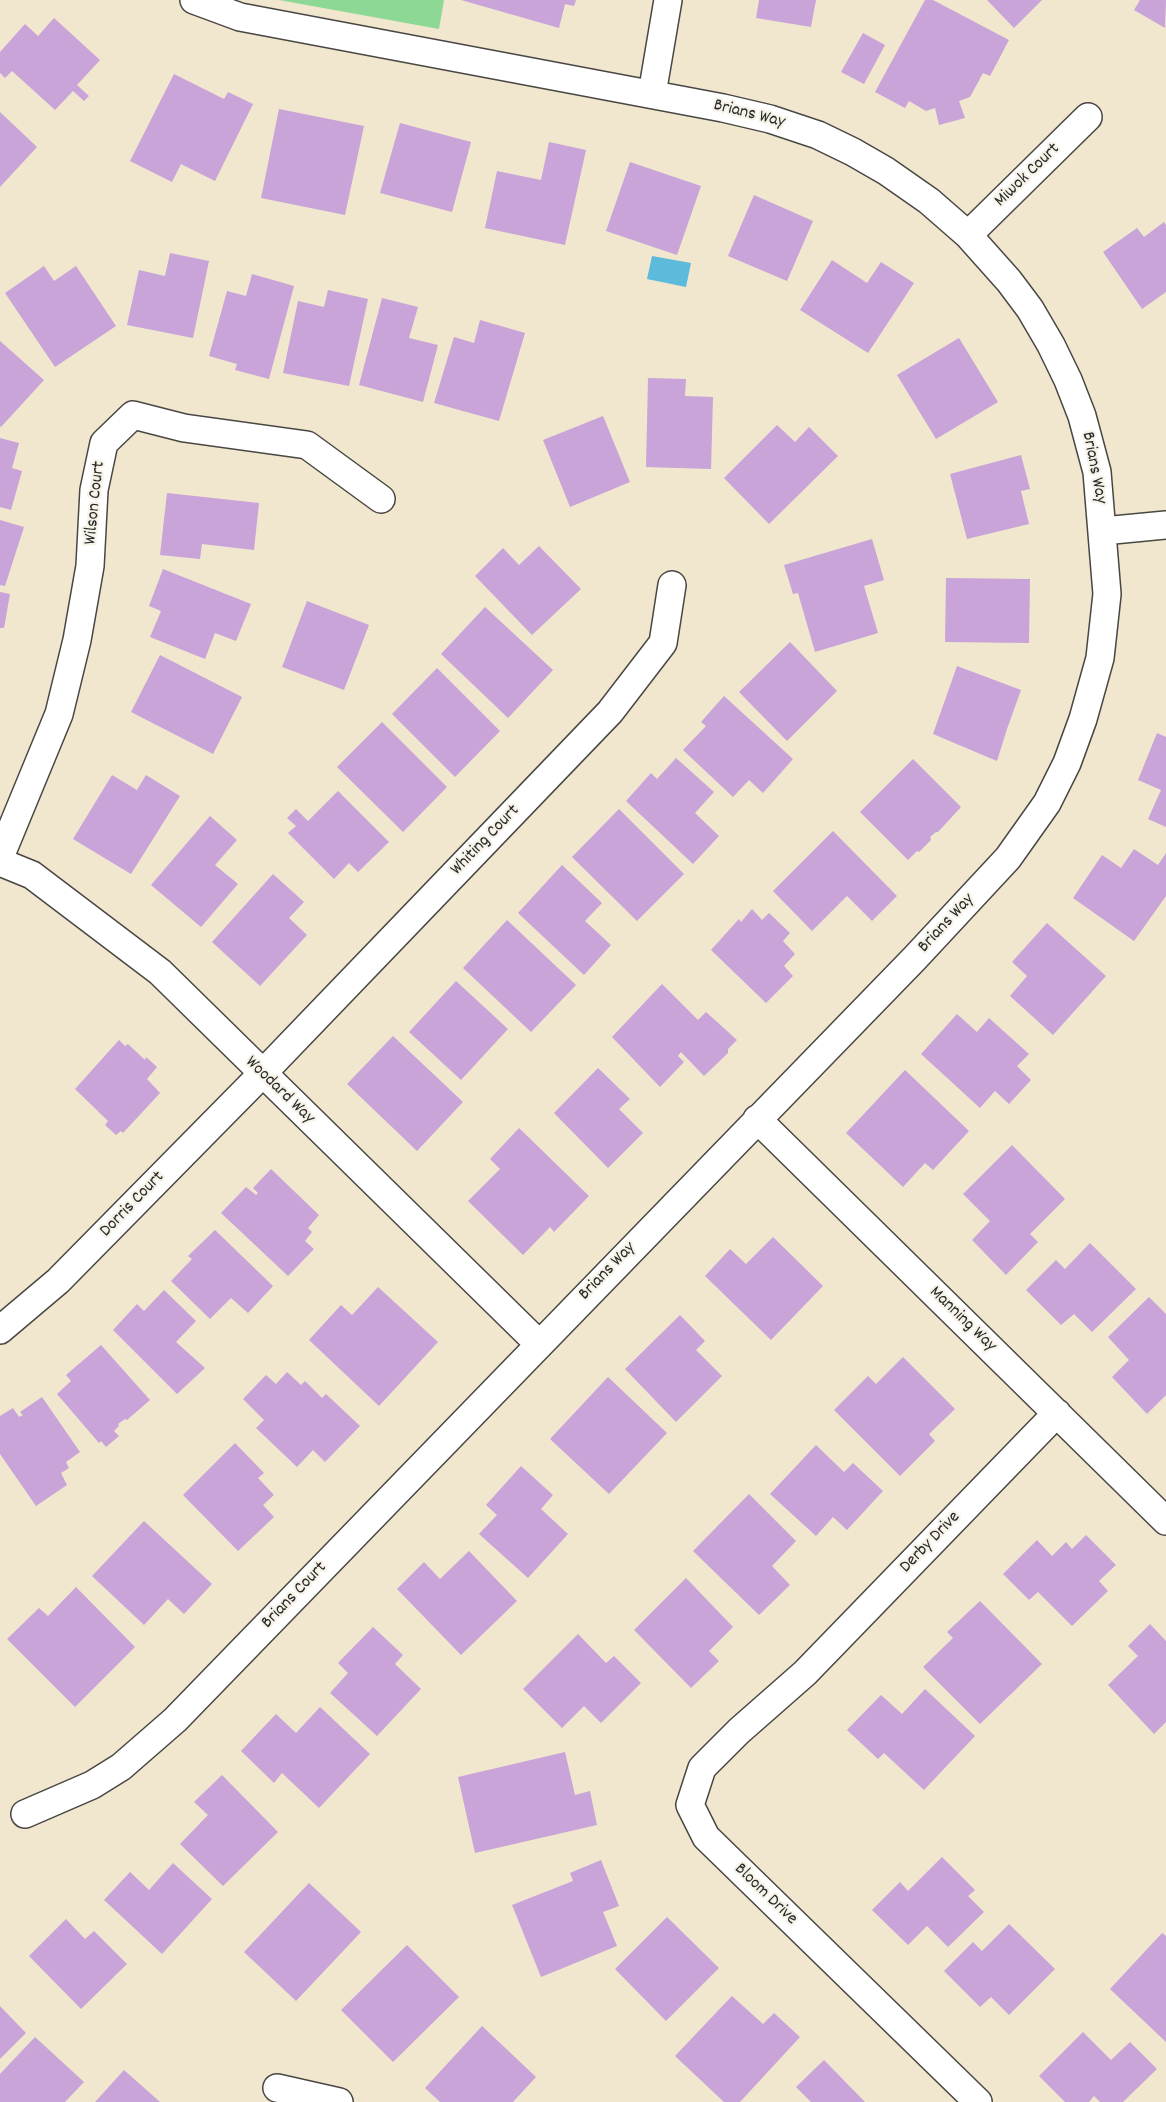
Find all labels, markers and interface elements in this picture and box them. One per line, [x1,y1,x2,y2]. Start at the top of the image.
street label: Brians Way [711,96,787,134]
street label: Miwok Court [991,139,1065,213]
street label: Brians Way [1075,430,1111,506]
street label: Wilson Court [81,460,111,546]
street label: Whiting Court [447,801,525,881]
street label: Brians Way [914,890,980,958]
street label: Woodard Way [240,1052,318,1130]
street label: Dorris Court [96,1167,170,1243]
street label: Brians Way [575,1238,641,1306]
street label: Manning Way [924,1283,1000,1357]
street label: Derby Drive [896,1508,966,1578]
street label: Brians Court [258,1558,332,1634]
street label: Bloom Drive [729,1859,801,1931]

